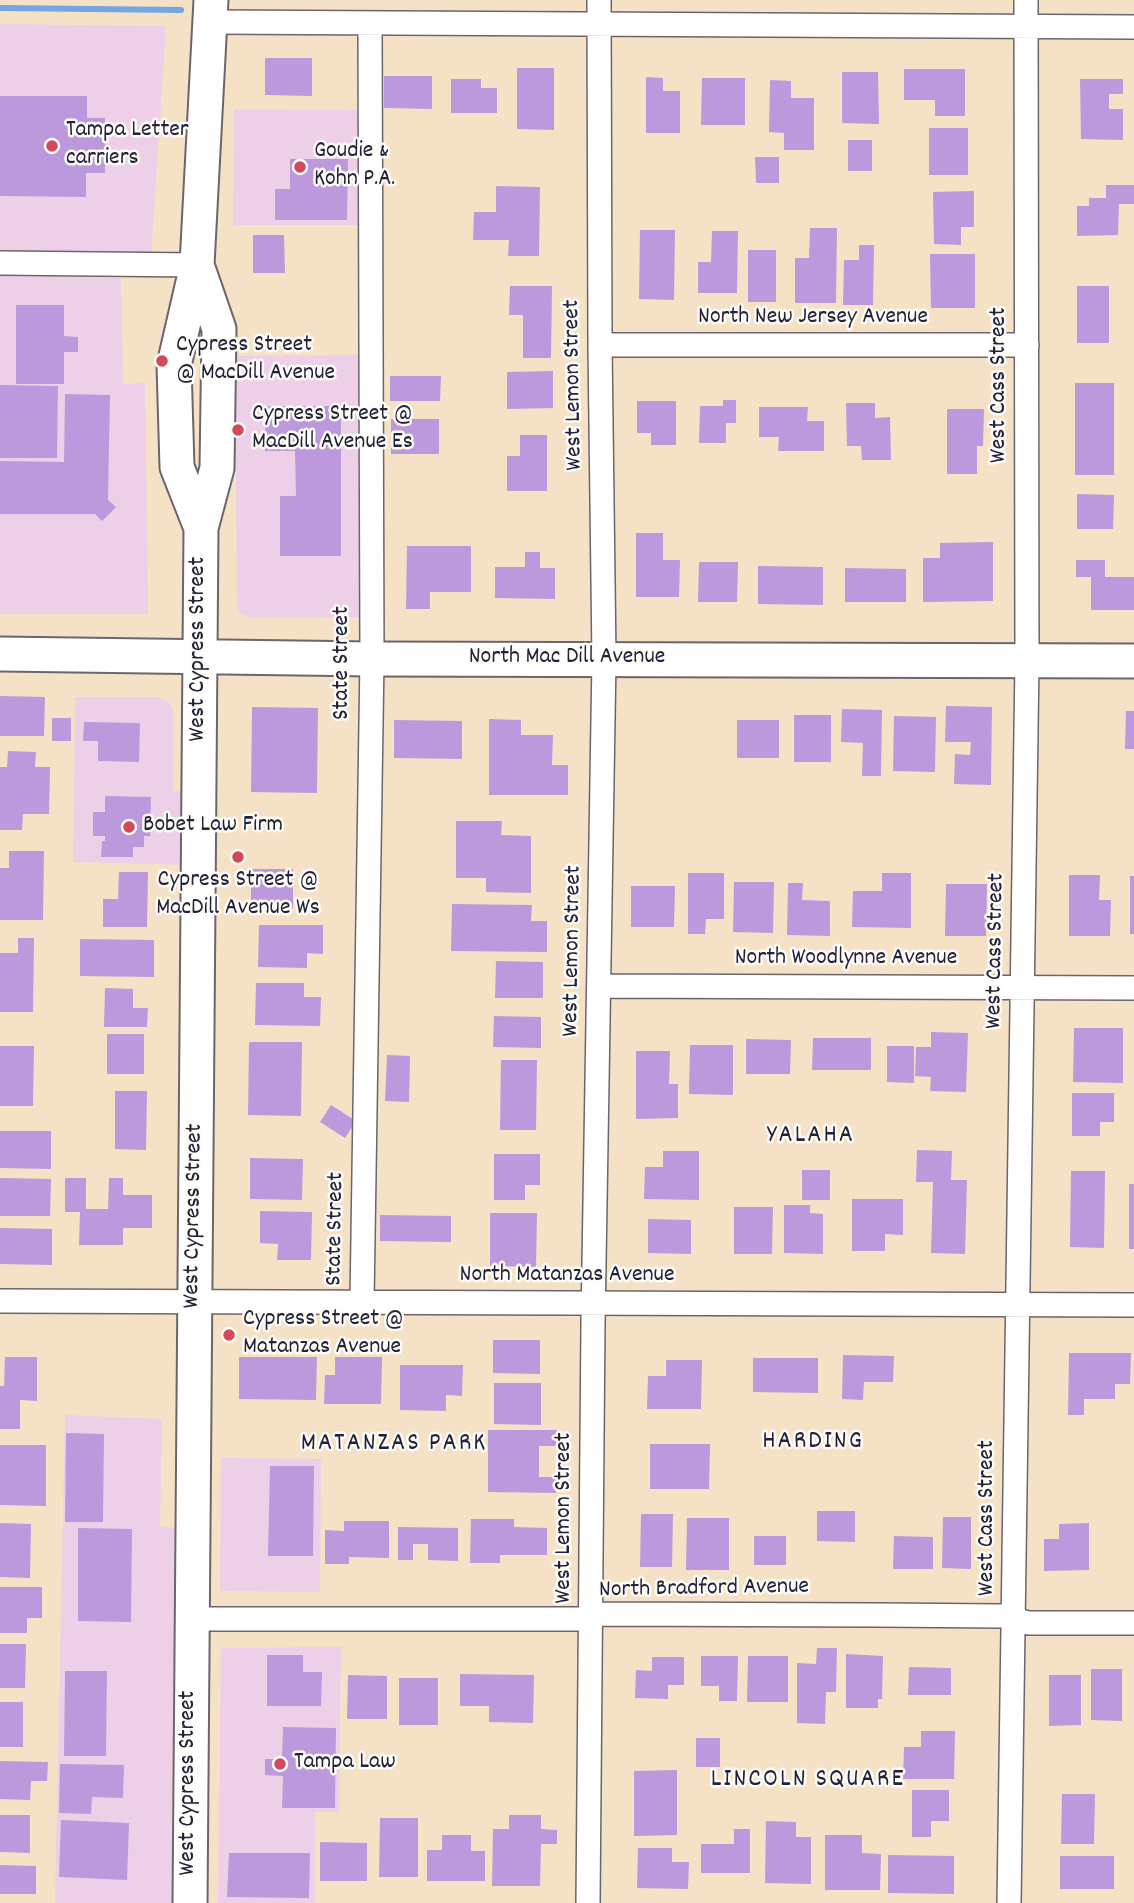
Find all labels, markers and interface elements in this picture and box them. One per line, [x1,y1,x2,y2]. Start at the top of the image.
place label: Tampa Letter carriers [66,118,189,174]
marker: Tampa Letter carriers [44,138,60,154]
place label: Goudie & Kohn P.A. [314,139,395,195]
marker: Goudie & Kohn P.A. [292,159,308,175]
street label: West Lemon Street [559,299,591,471]
street label: North New Jersey Avenue [698,305,928,333]
street label: West Cass Street [987,307,1015,463]
place label: Cypress Street @ MacDill Avenue [176,333,335,389]
marker: Cypress Street @ MacDill Avenue [154,353,170,369]
place label: Cypress Street @ MacDill Avenue Es [252,402,413,458]
marker: Cypress Street @ MacDill Avenue Es [230,422,246,438]
street label: West Cypress Street [186,557,214,741]
street label: State Street [330,606,358,720]
street label: North Mac Dill Avenue [469,645,665,673]
place label: Bobet Law Firm [143,813,283,841]
marker: Bobet Law Firm [121,819,137,835]
marker: Cypress Street @ MacDill Avenue Ws [230,849,246,865]
street label: West Lemon Street [558,865,590,1037]
place label: Cypress Street @ MacDill Avenue Ws [156,868,320,924]
street label: West Cass Street [981,873,1013,1029]
street label: North Woodlynne Avenue [735,946,957,974]
district label: YALAHA [768,1121,854,1153]
street label: West Cypress Street [179,1123,211,1309]
street label: State Street [322,1172,352,1286]
street label: North Matanzas Avenue [460,1263,674,1291]
place label: Cypress Street @ Matanzas Avenue [243,1307,404,1363]
marker: Cypress Street @ Matanzas Avenue [221,1327,237,1343]
district label: HARDING [763,1427,863,1459]
district label: MATANZAS PARK [302,1429,486,1461]
street label: West Lemon Street [552,1432,580,1604]
street label: West Cass Street [975,1440,1003,1596]
street label: North Bradford Avenue [599,1574,809,1606]
street label: West Cypress Street [176,1691,204,1875]
place label: Tampa Law [294,1750,396,1778]
marker: Tampa Law [272,1756,288,1772]
district label: LINCOLN SQUARE [712,1765,904,1797]

